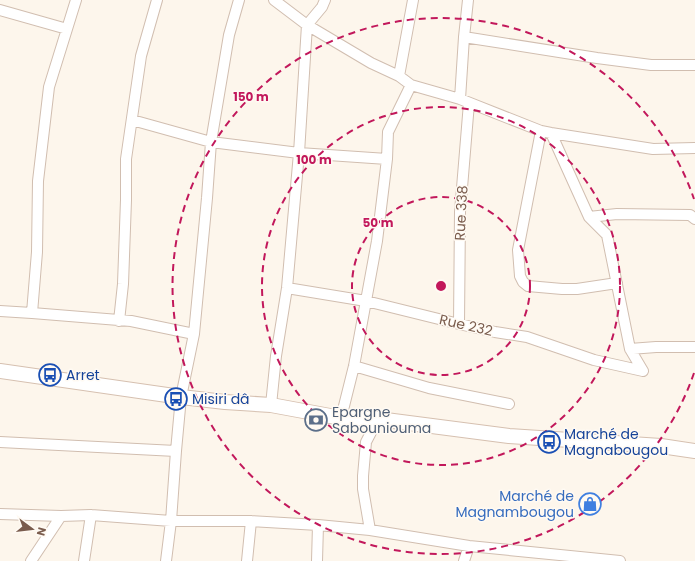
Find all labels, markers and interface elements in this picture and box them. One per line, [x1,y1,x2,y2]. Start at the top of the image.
text: 150 m [233,88,269,105]
text: 100 m [296,151,332,168]
street label: Rue 338 [450,185,472,241]
text: 50 m [363,214,394,231]
centre of rings [434,279,448,293]
street label: Rue 232 [437,309,495,341]
bus stop icon: Arret [37,362,63,388]
place label: Arret [66,365,100,385]
bus stop icon: Misiri dâ [163,386,189,412]
place label: Misiri dâ [192,389,250,409]
place label: Epargne Sabouniouma [332,402,431,438]
bank icon: Epargne Sabouniouma [303,407,329,433]
place label: Marché de Magnabougou [564,424,668,460]
bus stop icon: Marché de Magnabougou [536,429,562,455]
place label: Marché de Magnambougou [455,486,574,522]
shop icon: Marché de Magnambougou [577,491,603,517]
north arrow [12,509,52,549]
text: N [33,526,50,538]

